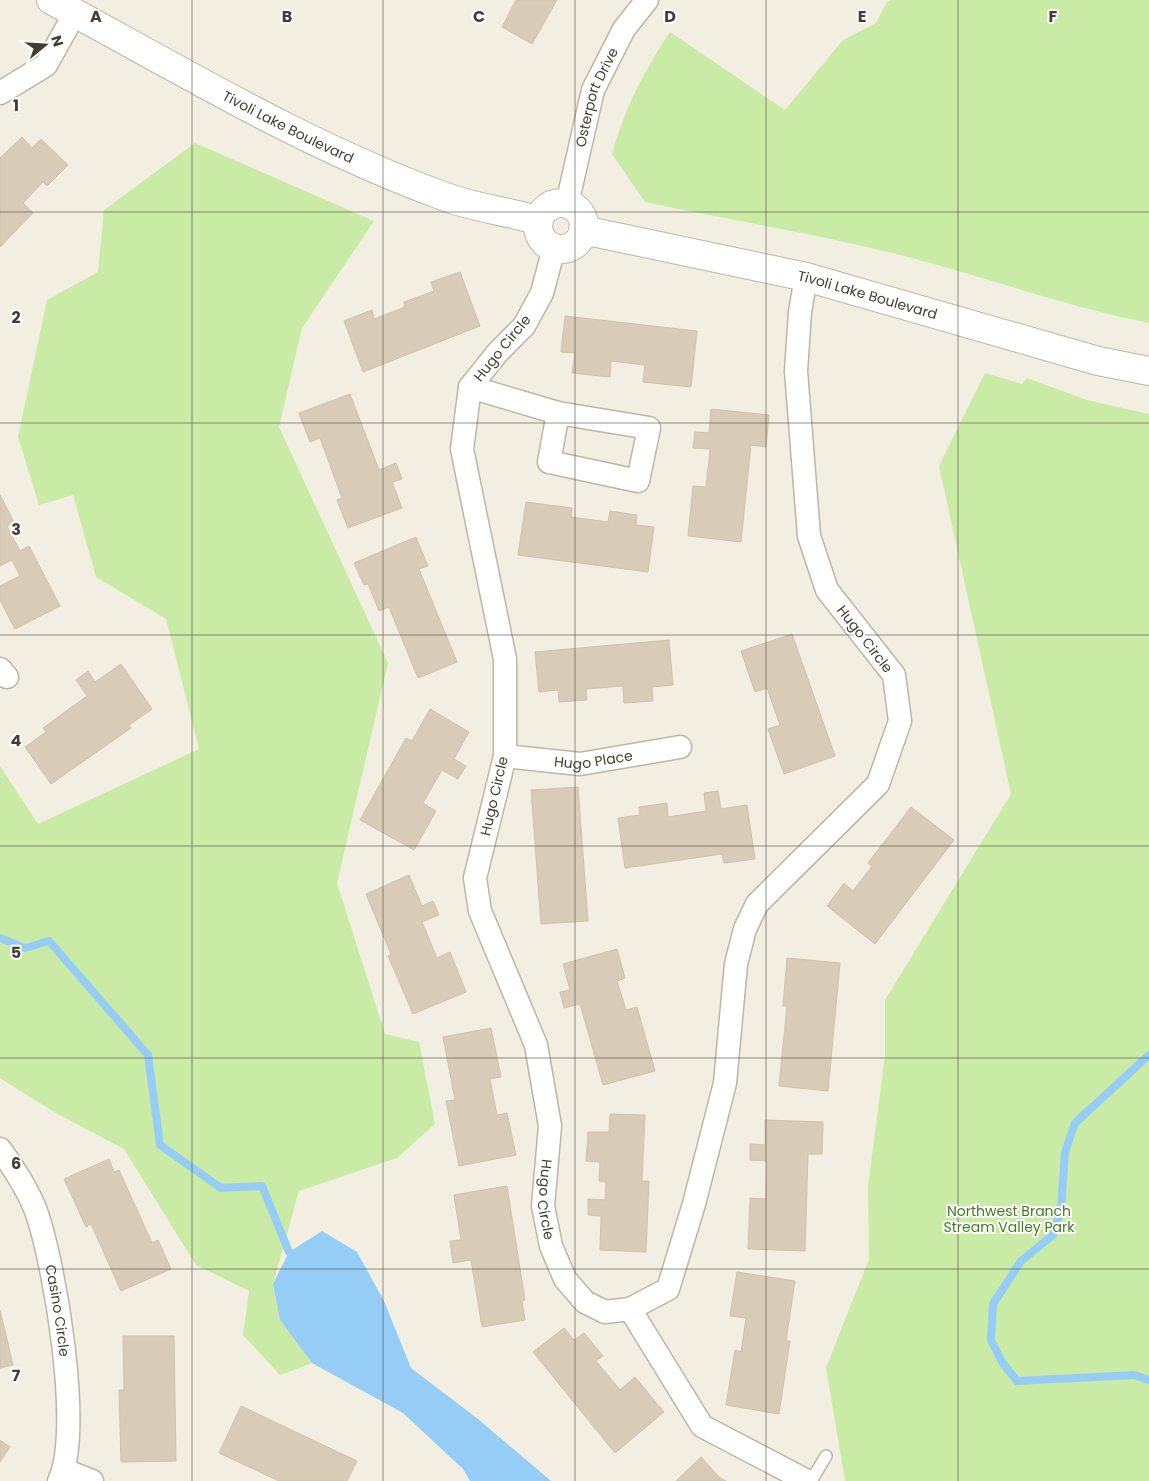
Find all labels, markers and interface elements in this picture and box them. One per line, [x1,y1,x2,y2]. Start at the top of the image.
text: A [90,5,102,28]
text: B [282,5,292,28]
text: C [473,5,485,28]
text: D [664,5,676,28]
text: E [858,5,866,28]
text: F [1049,5,1058,28]
north arrow [20,20,70,70]
text: N [46,33,69,49]
street label: Osterport Drive [570,44,623,149]
street label: Tivoli Lake Boulevard [219,86,357,168]
text: 1 [13,94,19,117]
street label: Tivoli Lake Boulevard [796,266,940,324]
text: 2 [11,306,21,329]
street label: Hugo Circle [469,310,535,386]
text: 3 [11,518,21,541]
street label: Hugo Circle [832,601,898,677]
text: 4 [11,729,22,752]
street label: Hugo Place [553,745,634,774]
street label: Hugo Circle [475,754,513,838]
text: 5 [11,941,21,964]
text: 6 [11,1152,21,1175]
street label: Hugo Circle [533,1158,560,1242]
park label: Northwest Branch Stream Valley Park [944,1201,1075,1237]
street label: Casino Circle [40,1263,75,1358]
text: 7 [12,1364,21,1387]

